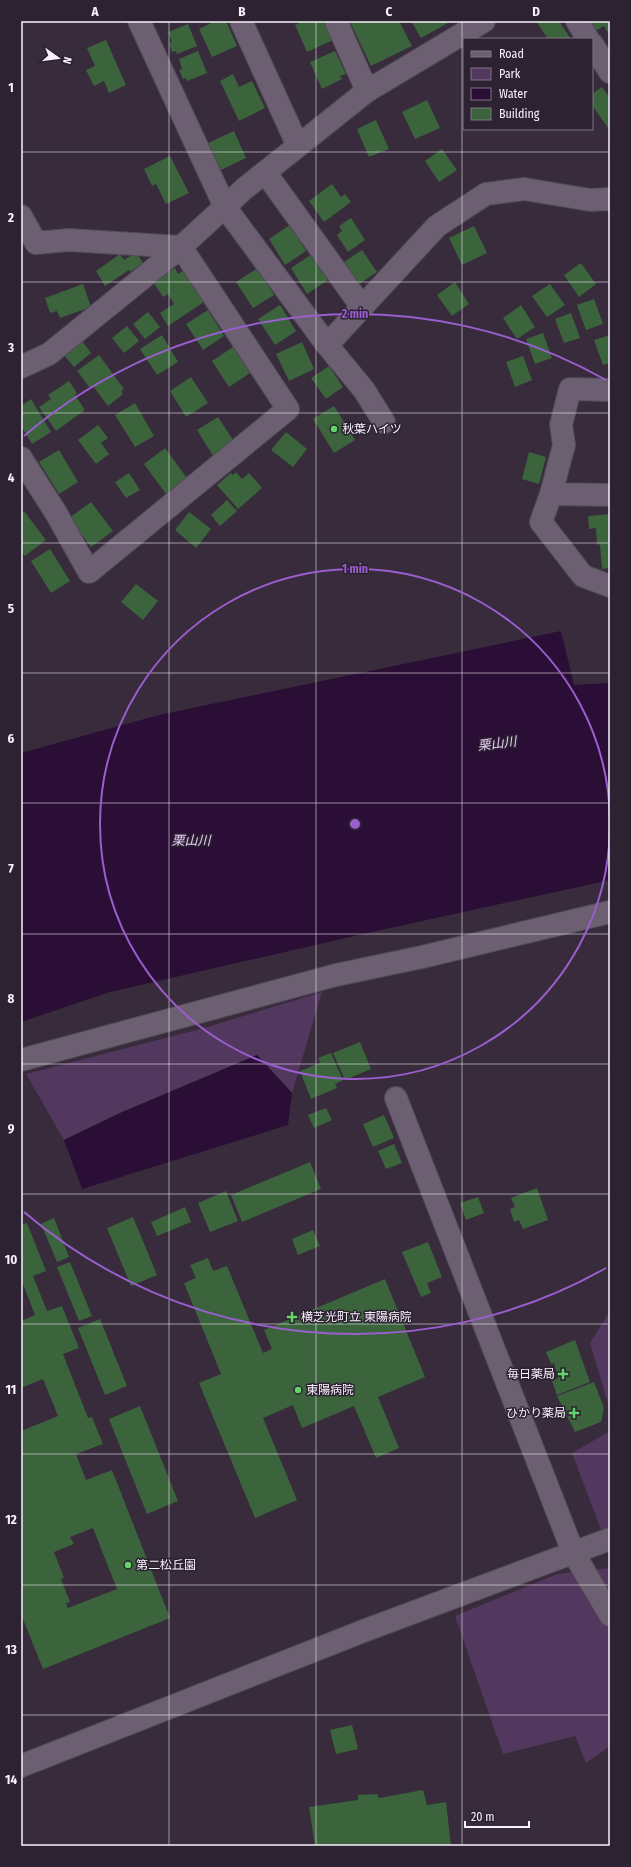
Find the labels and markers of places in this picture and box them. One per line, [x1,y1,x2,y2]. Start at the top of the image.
place label: 秋葉ハイツ [342,422,402,436]
marker: 秋葉ハイツ [329,424,339,434]
centre of rings [348,817,362,831]
place label: 横芝光町立 東陽病院 [301,1310,412,1324]
marker: 横芝光町立 東陽病院 [286,1311,298,1323]
place label: 毎日薬局 [507,1367,555,1381]
marker: 毎日薬局 [558,1369,568,1379]
place label: 東陽病院 [306,1383,354,1397]
marker: 東陽病院 [293,1385,303,1395]
place label: ひかり薬局 [506,1406,566,1420]
marker: ひかり薬局 [569,1408,579,1418]
place label: 第二松丘園 [136,1558,196,1572]
marker: 第二松丘園 [123,1560,133,1570]

